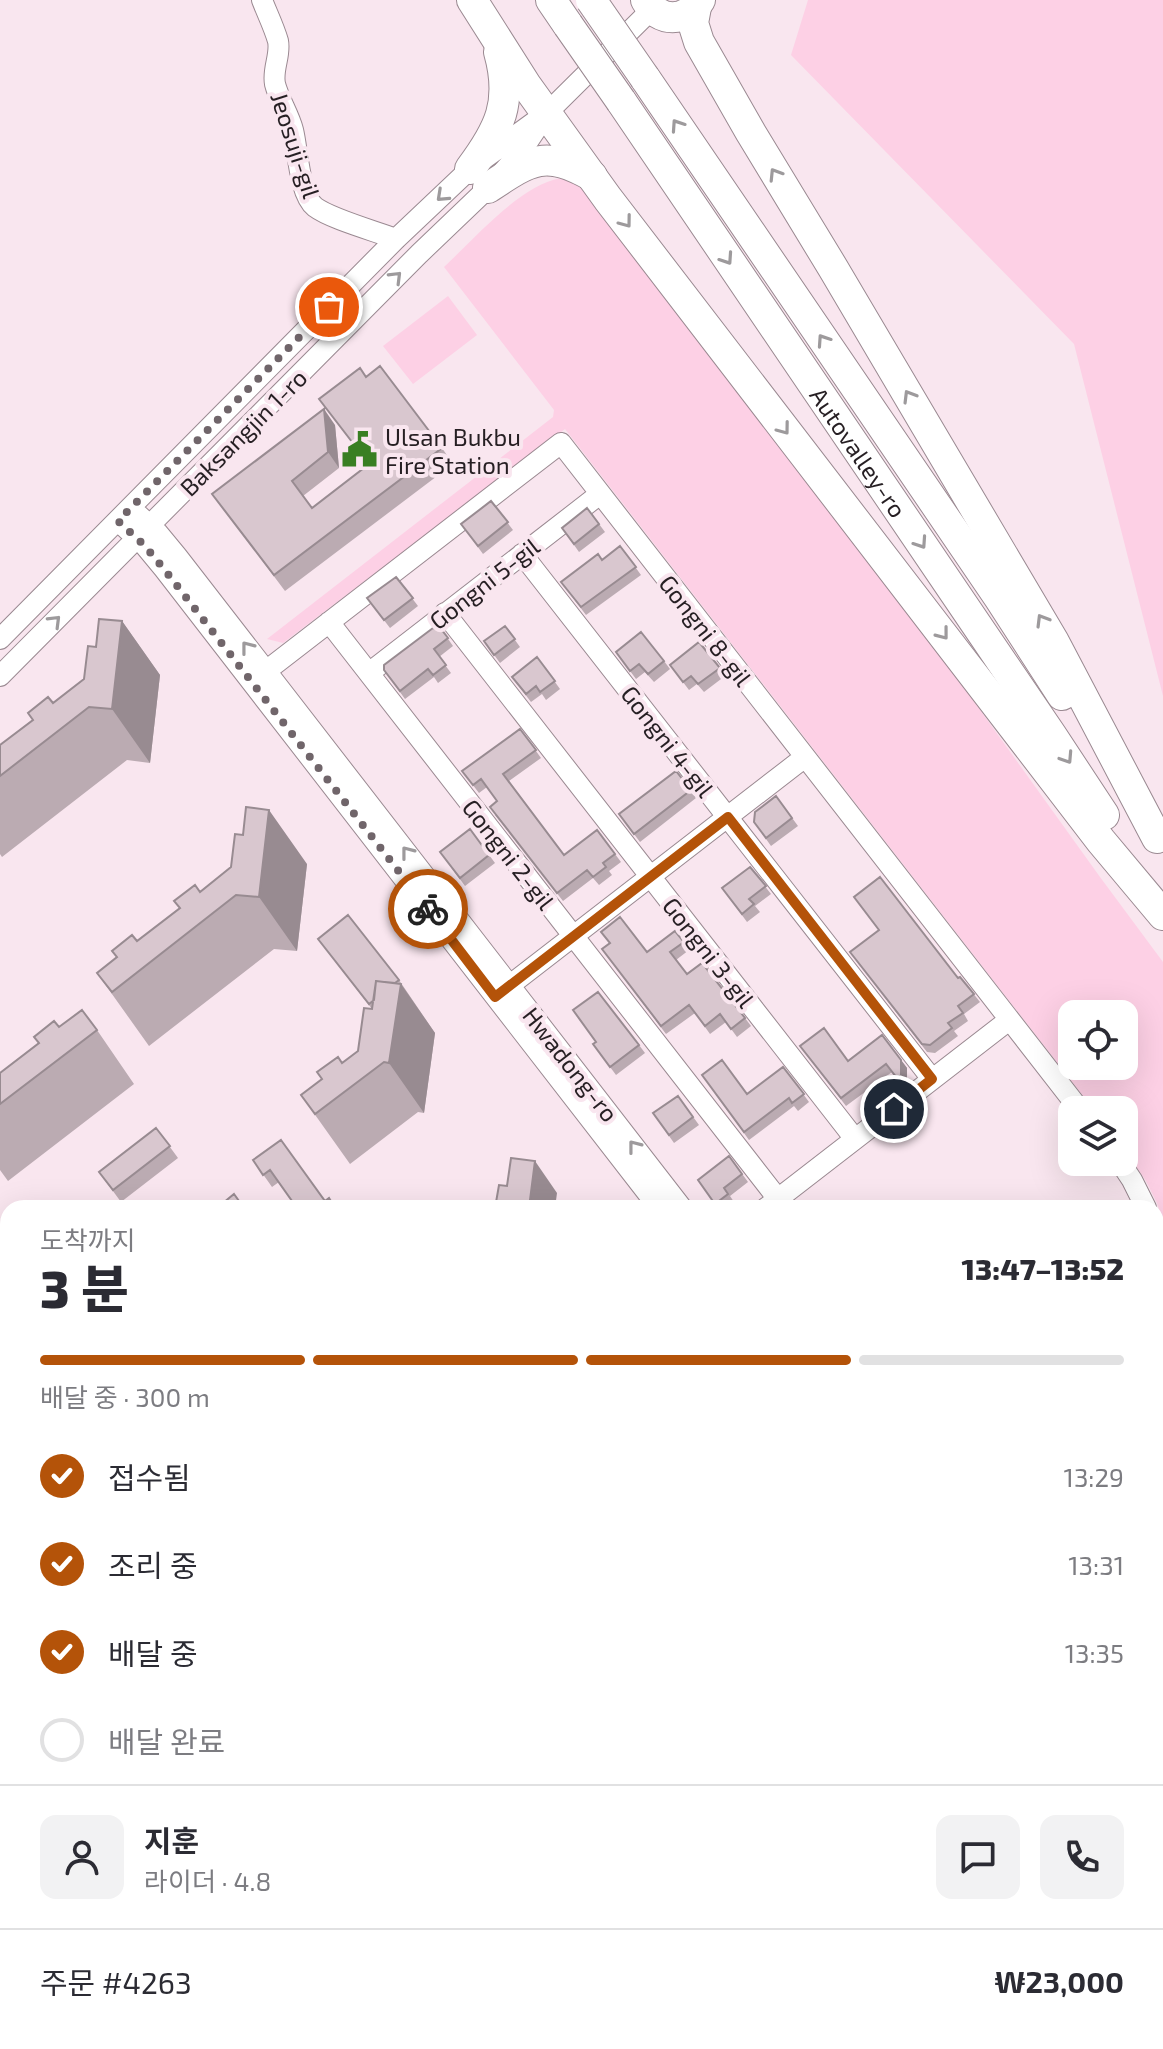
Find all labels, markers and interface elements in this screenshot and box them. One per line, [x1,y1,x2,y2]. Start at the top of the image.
street label: Jeosuji-gil [265,88,327,202]
one-way arrow [672,119,687,133]
one-way arrow [770,168,785,182]
one-way arrow [437,186,451,201]
one-way arrow [616,213,630,228]
one-way arrow [717,250,732,264]
one-way arrow [386,272,401,286]
pin [295,273,363,341]
icon: bag [307,285,351,329]
one-way arrow [818,334,833,348]
street label: Baksangjin 1-ro [174,363,312,501]
street label: Autovalley-ro [805,381,913,522]
one-way arrow [903,390,919,405]
one-way arrow [774,420,788,434]
place label: Ulsan Bukbu Fire Station [385,422,521,479]
public building icon: Ulsan Bukbu Fire Station [340,431,378,469]
street label: Gongni 5-gil [423,531,545,635]
one-way arrow [911,534,926,548]
street label: Gongni 8-gil [654,569,758,691]
one-way arrow [1036,614,1051,629]
one-way arrow [46,616,60,630]
one-way arrow [933,625,947,640]
one-way arrow [243,641,257,655]
street label: Gongni 4-gil [616,680,720,802]
one-way arrow [1057,749,1072,764]
street label: Gongni 2-gil [457,793,561,915]
one-way arrow [402,846,416,861]
courier [388,869,468,949]
icon: bike [406,887,450,931]
street label: Gongni 3-gil [657,891,761,1013]
map controls [1058,1000,1138,1176]
button: locate [1058,1000,1138,1080]
street label: Hwadong-ro [517,1001,625,1127]
pin [860,1075,928,1143]
icon: home [872,1087,916,1131]
button: layers [1058,1096,1138,1176]
one-way arrow [630,1140,644,1155]
text: 도착까지 [40,1224,136,1255]
text: 13:47–13:52 [962,1250,1124,1286]
text: 3 분 [40,1256,129,1318]
text: 배달 중 · 300 m [40,1381,210,1412]
icon: check [40,1454,84,1498]
text: 접수됨 [108,1459,191,1495]
text: 13:29 [1064,1461,1124,1492]
icon: check [40,1542,84,1586]
text: 조리 중 [108,1547,198,1583]
text: 13:31 [1068,1549,1124,1580]
icon: check [40,1630,84,1674]
text: 배달 중 [108,1635,198,1671]
text: 13:35 [1065,1637,1124,1668]
text: 배달 완료 [108,1723,225,1759]
button: person [40,1815,124,1899]
button: chat [936,1815,1020,1899]
button: phone [1040,1815,1124,1899]
text: 지훈 [144,1822,199,1858]
text: 라이더 · 4.8 [144,1865,271,1896]
text: ₩23,000 [995,1963,1124,1999]
text: 주문 #4263 [40,1964,192,2000]

